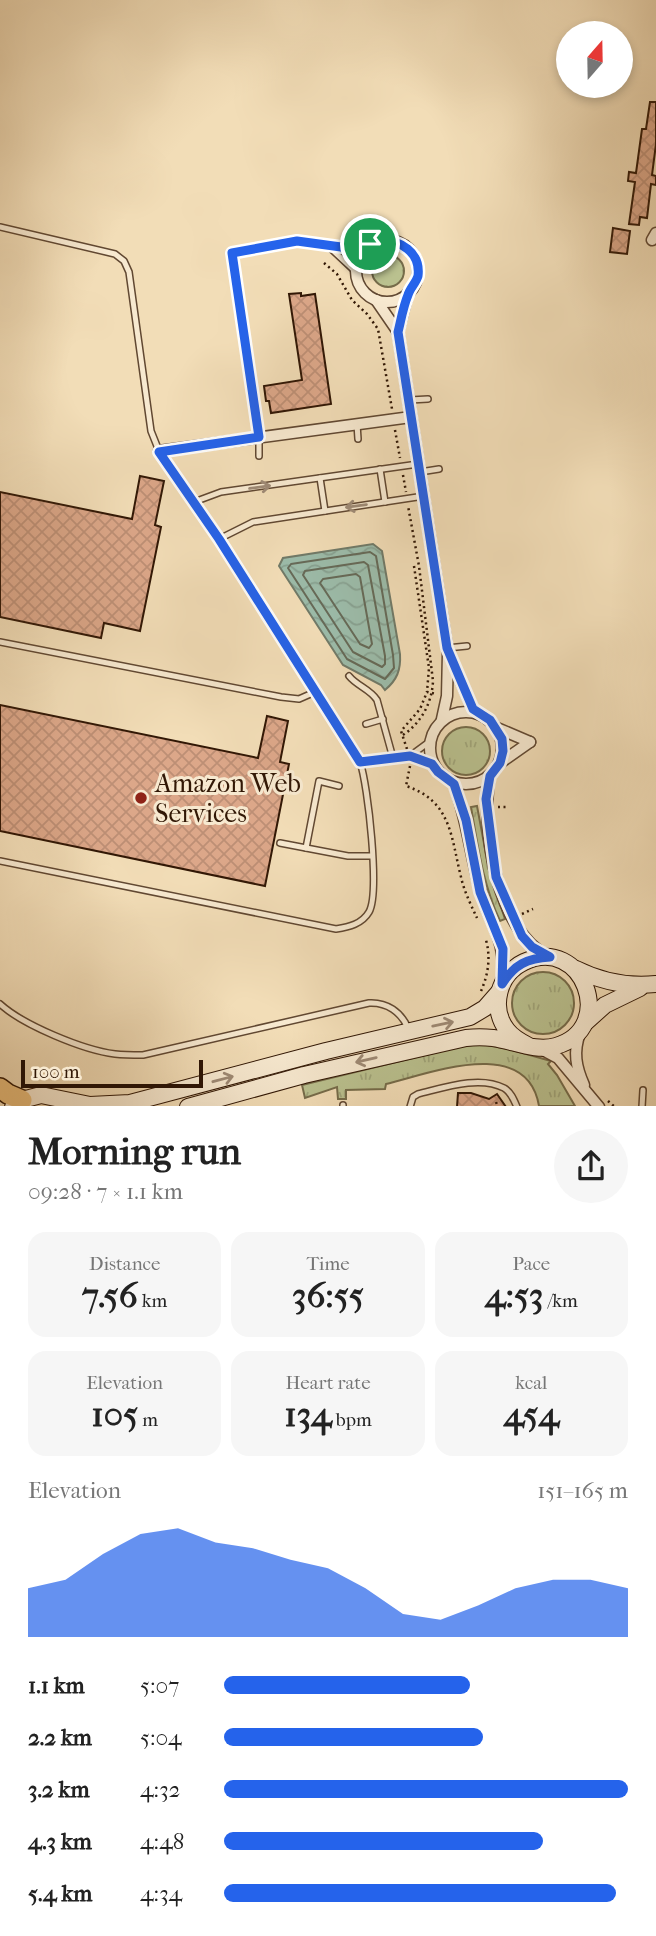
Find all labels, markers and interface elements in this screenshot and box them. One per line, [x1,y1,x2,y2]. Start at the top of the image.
north arrow [556,21,634,98]
map controls [556,21,633,98]
pin [340,214,400,274]
icon: arrive [351,225,389,263]
one-way arrow [249,480,271,493]
one-way arrow [346,500,368,513]
place label: Amazon Web Services [154,768,301,829]
marker: Amazon Web Services [133,790,149,806]
one-way arrow [431,1016,454,1030]
one-way arrow [355,1054,378,1067]
scale bar [21,1058,203,1089]
text: 100 m [32,1061,80,1083]
one-way arrow [211,1072,234,1085]
text: Morning run [28,1129,241,1174]
button: share [554,1129,628,1203]
text: 09:28 · 7 × 1.1 km [28,1178,183,1205]
text: Distance [89,1253,160,1275]
text: Time [306,1253,350,1275]
text: Pace [512,1253,550,1275]
text: 7.56 [82,1275,138,1316]
text: 36:55 [292,1275,364,1316]
text: 4:53 [485,1275,543,1316]
text: km [138,1290,167,1312]
text: /km [543,1290,578,1312]
text: Elevation [86,1372,163,1394]
text: Heart rate [285,1372,371,1394]
text: kcal [515,1372,547,1394]
text: 105 [91,1394,138,1435]
text: 134 [284,1394,332,1435]
text: 454 [504,1394,559,1435]
text: m [138,1409,158,1431]
text: bpm [332,1409,372,1431]
text: Elevation [28,1477,121,1504]
text: 151–165 m [537,1477,628,1504]
text: 1.1 km [28,1672,85,1699]
text: 5:07 [140,1672,179,1699]
text: 2.2 km [28,1724,92,1751]
text: 5:04 [140,1724,182,1751]
text: 3.2 km [28,1776,90,1803]
text: 4:32 [140,1776,180,1803]
text: 4.3 km [28,1828,92,1855]
text: 4:48 [140,1828,184,1855]
text: 5.4 km [28,1880,92,1907]
text: 4:34 [140,1880,182,1907]

